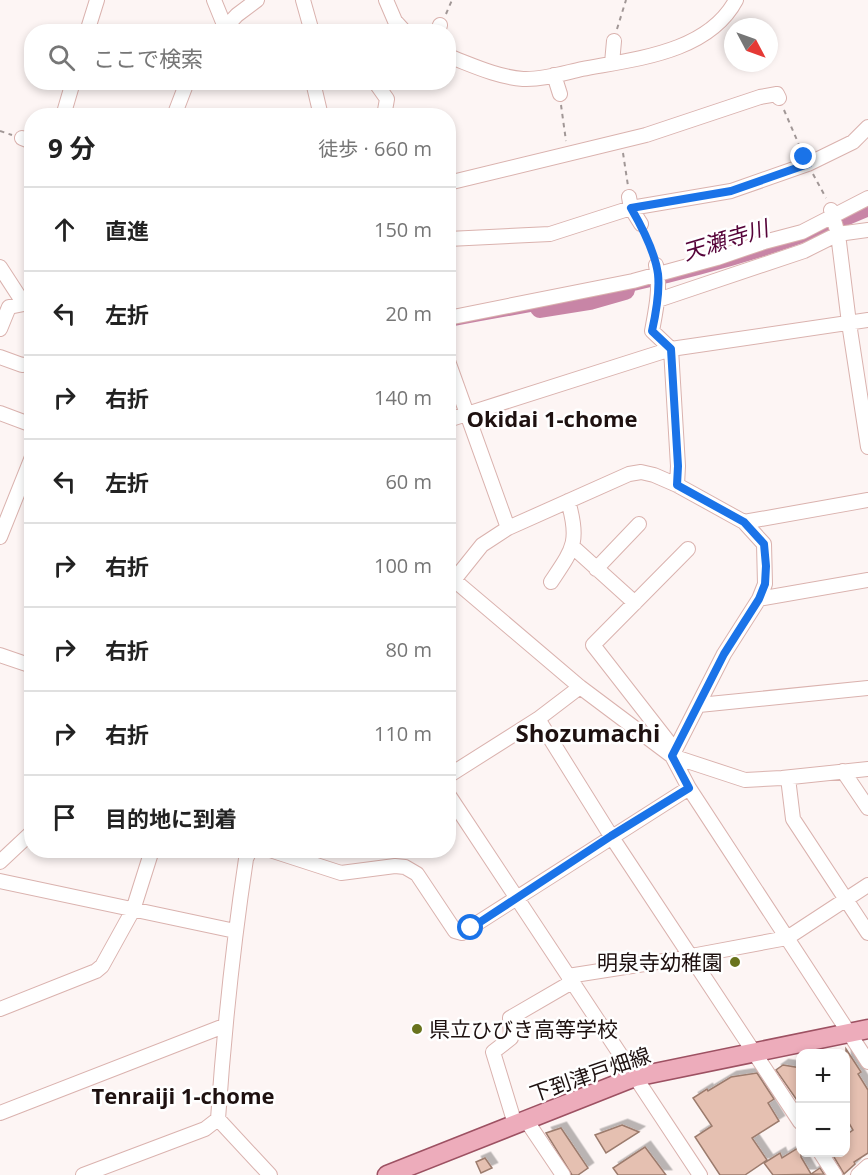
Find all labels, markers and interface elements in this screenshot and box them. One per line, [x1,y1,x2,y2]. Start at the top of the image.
north arrow [724,18,778,72]
search box [24,24,456,90]
icon: search [45,41,78,74]
text: ここで検索 [93,43,203,73]
text: 9 分 [48,130,96,166]
text: 徒歩 · 660 m [318,135,432,162]
route end [790,143,816,169]
water label: 天瀬寺川 [679,211,773,266]
icon: ahead [48,213,81,246]
text: 直進 [105,215,149,245]
text: 150 m [374,216,432,243]
icon: left [48,297,81,330]
text: 左折 [105,299,149,329]
text: 20 m [385,300,432,327]
icon: right [48,381,81,414]
text: 右折 [105,383,149,413]
text: 140 m [374,384,432,411]
district label: Okidai 1-chome [466,403,638,433]
icon: left [48,465,81,498]
text: 左折 [105,467,149,497]
text: 60 m [385,468,432,495]
icon: right [48,549,81,582]
text: 右折 [105,551,149,581]
text: 100 m [374,552,432,579]
icon: right [48,633,81,666]
text: 右折 [105,635,149,665]
text: 80 m [385,636,432,663]
district label: Shozumachi [516,716,660,749]
icon: right [48,717,81,750]
text: 右折 [105,719,149,749]
text: 110 m [374,720,432,747]
icon: arrive [48,801,81,834]
text: 目的地に到着 [105,803,237,833]
route start [457,914,483,940]
place label: 明泉寺幼稚園 [597,948,723,976]
marker: 明泉寺幼稚園 [728,955,742,969]
place label: 県立ひびき高等学校 [429,1015,618,1043]
marker: 県立ひびき高等学校 [410,1022,424,1036]
street label: 下到津戸畑線 [526,1040,654,1108]
map controls [796,1049,850,1157]
button: + [796,1049,850,1103]
district label: Tenraiji 1-chome [92,1080,274,1110]
button: − [796,1103,850,1157]

